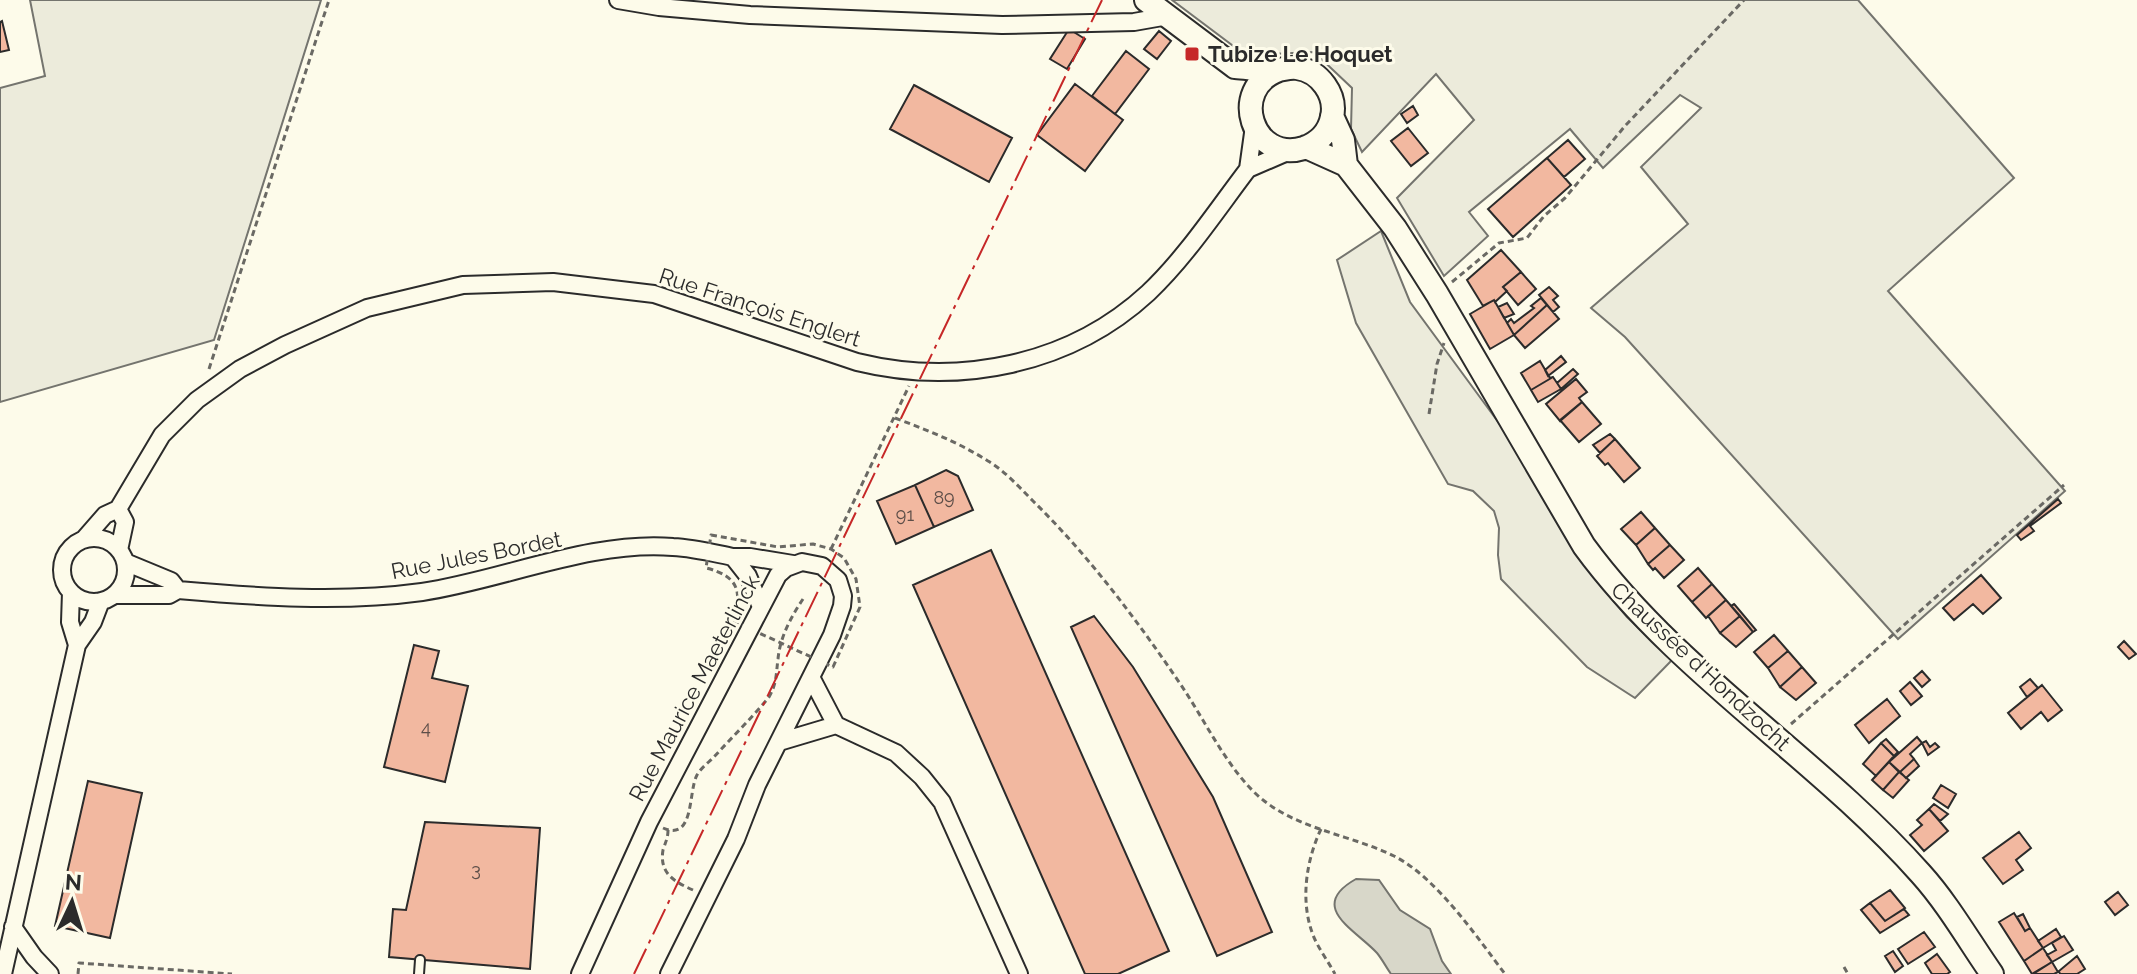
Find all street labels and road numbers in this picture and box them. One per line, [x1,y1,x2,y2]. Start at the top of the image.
street label: Rue François Englert [656,262,865,352]
street label: Rue Jules Bordet [389,526,564,584]
street label: Rue Maurice Maeterlinck [623,570,765,805]
street label: Chaussée d'Hondzocht [1606,576,1796,756]

